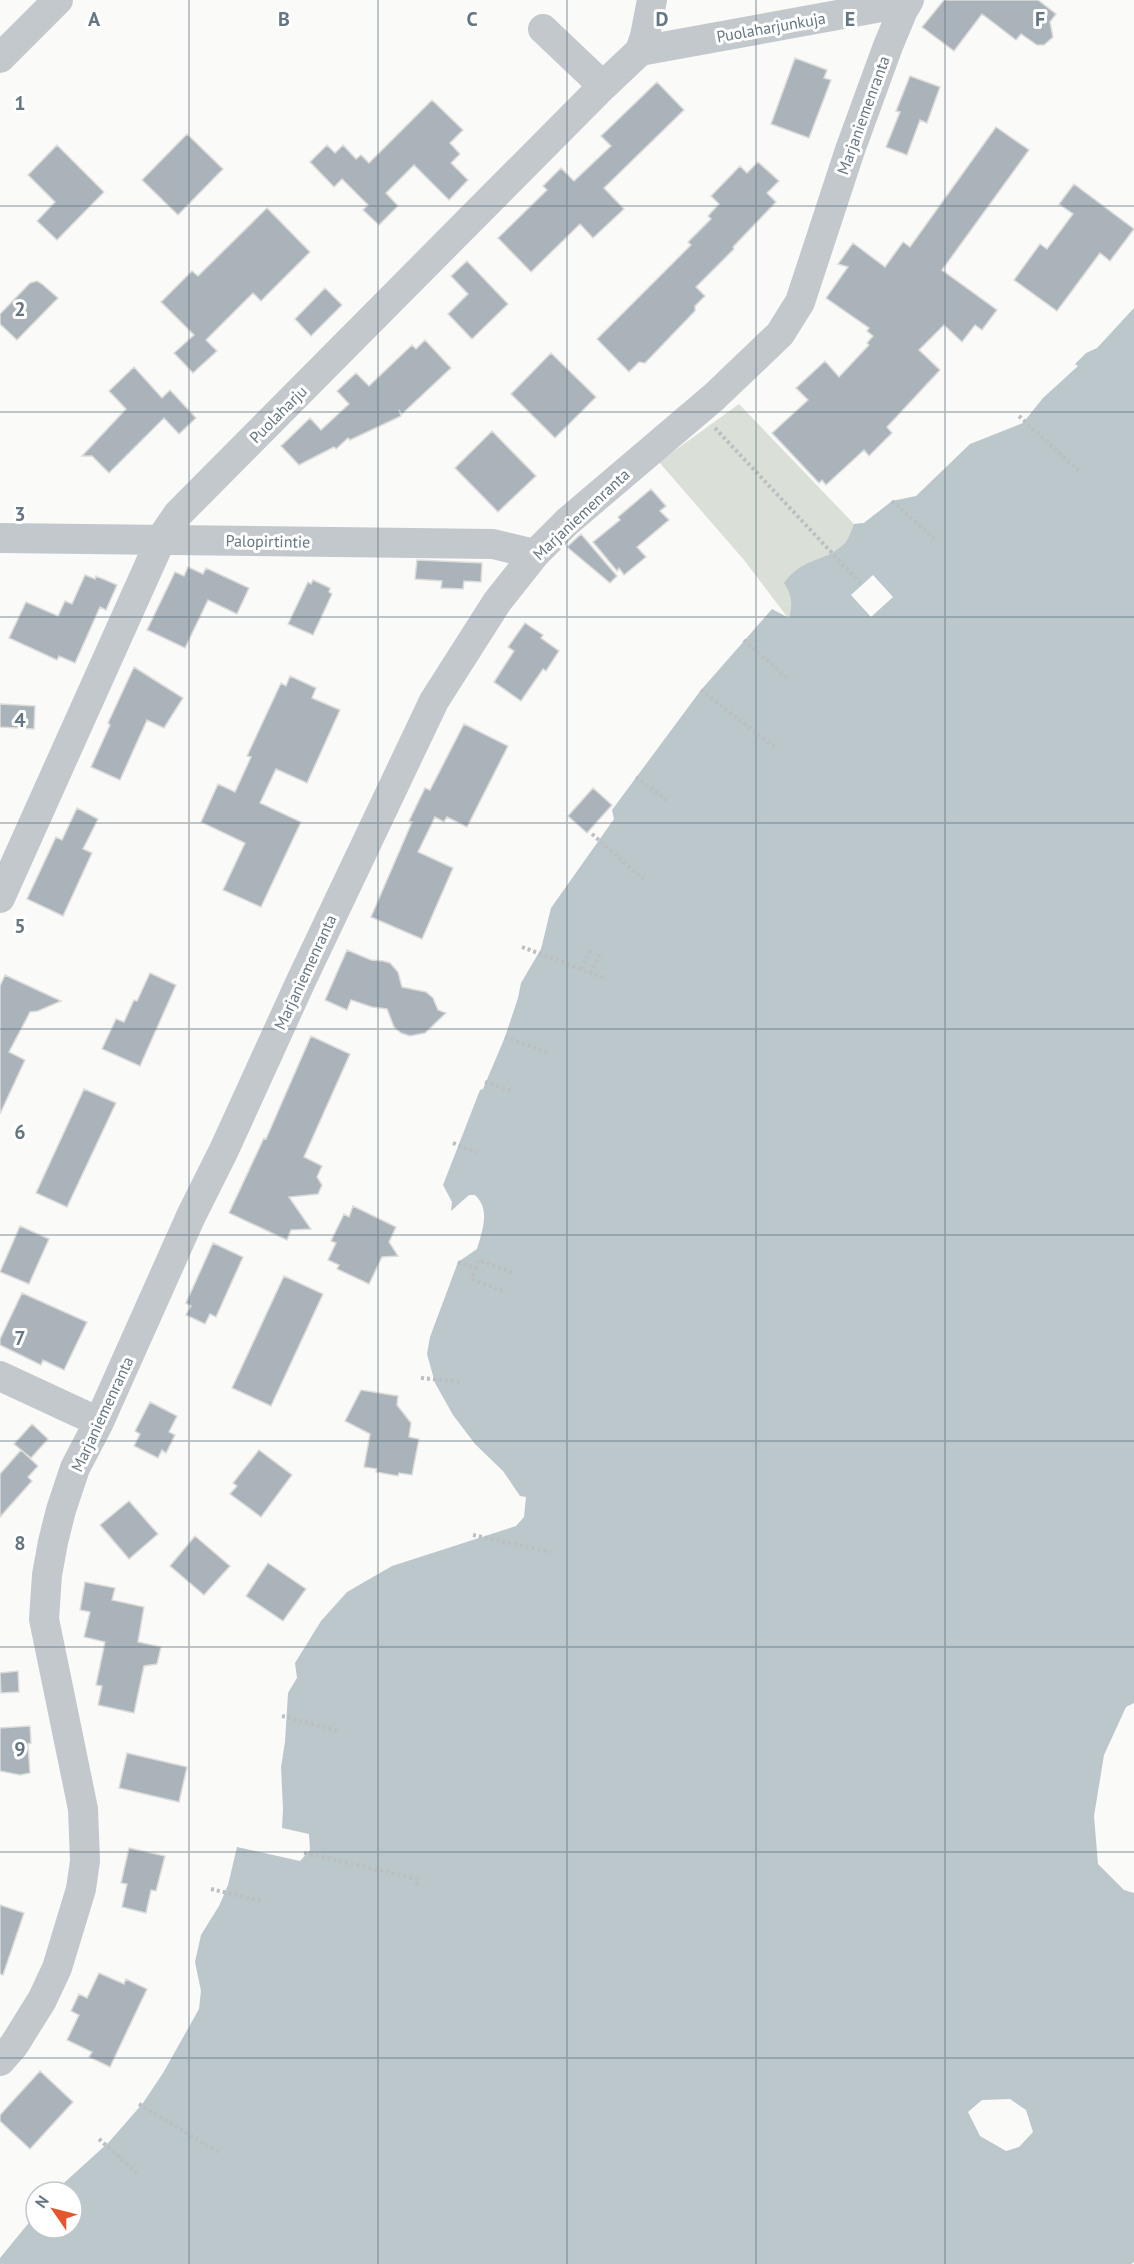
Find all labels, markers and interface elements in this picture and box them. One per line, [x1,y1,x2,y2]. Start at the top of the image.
text: A [88,6,101,32]
text: B [278,6,290,32]
text: C [466,6,478,32]
text: D [656,6,669,32]
text: E [845,6,855,32]
text: F [1035,6,1045,32]
street label: Puolaharjunkuja [715,8,827,46]
street label: Marjaniemenranta [832,53,894,177]
text: 1 [14,90,26,116]
text: 2 [14,296,26,322]
street label: Puolaharju [245,381,311,447]
street label: Marjaniemenranta [529,464,633,564]
text: 3 [14,501,26,527]
street label: Palopirtintie [225,530,311,552]
text: 4 [14,707,26,733]
street label: Marjaniemenranta [270,911,340,1033]
text: 5 [14,913,26,939]
text: 6 [14,1119,26,1145]
text: 7 [14,1325,26,1351]
street label: Marjaniemenranta [67,1353,137,1475]
text: 8 [14,1530,26,1556]
text: 9 [14,1736,26,1762]
north arrow [24,2180,84,2240]
text: N [31,2191,53,2211]

